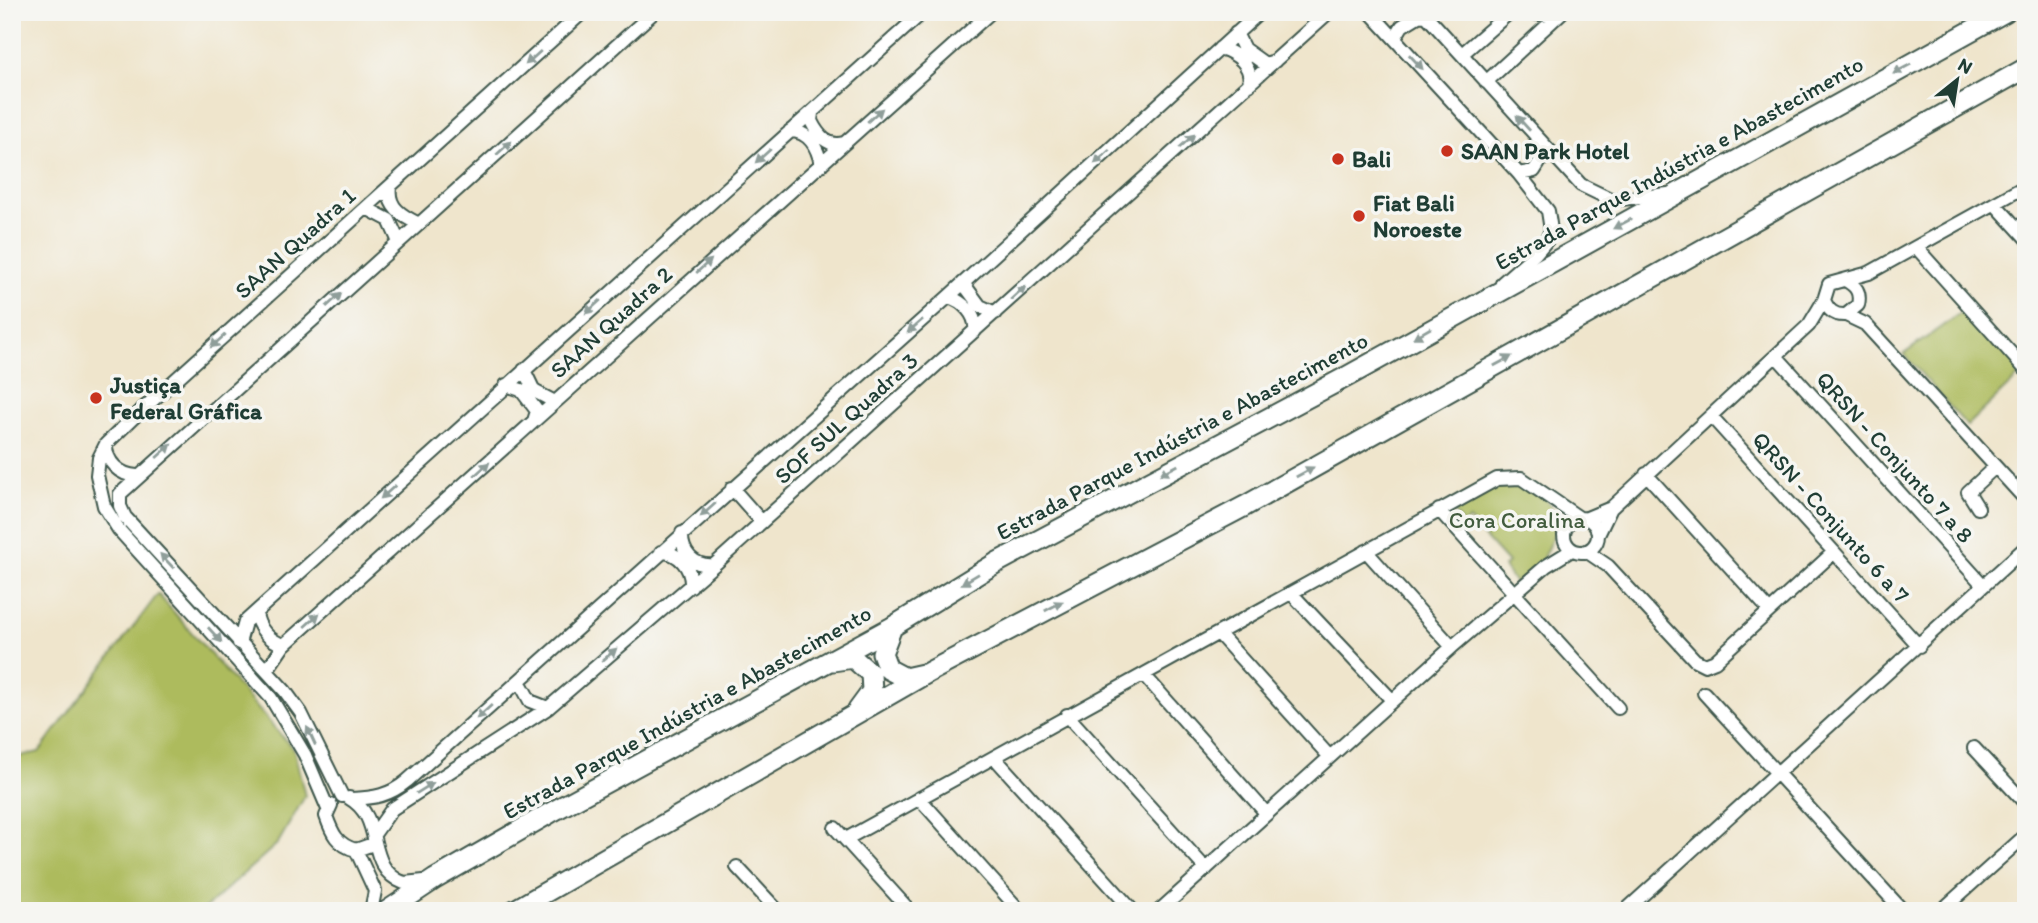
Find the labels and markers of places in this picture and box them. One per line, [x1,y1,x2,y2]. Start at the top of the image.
place label: SAAN Park Hotel [1461,137,1630,165]
marker: SAAN Park Hotel [1439,143,1455,159]
place label: Bali [1352,145,1391,173]
marker: Bali [1330,151,1346,167]
place label: Fiat Bali Noroeste [1373,189,1462,243]
marker: Fiat Bali Noroeste [1351,208,1367,224]
place label: Justiça Federal Gráfica [109,371,263,425]
marker: Justiça Federal Gráfica [88,390,104,406]

